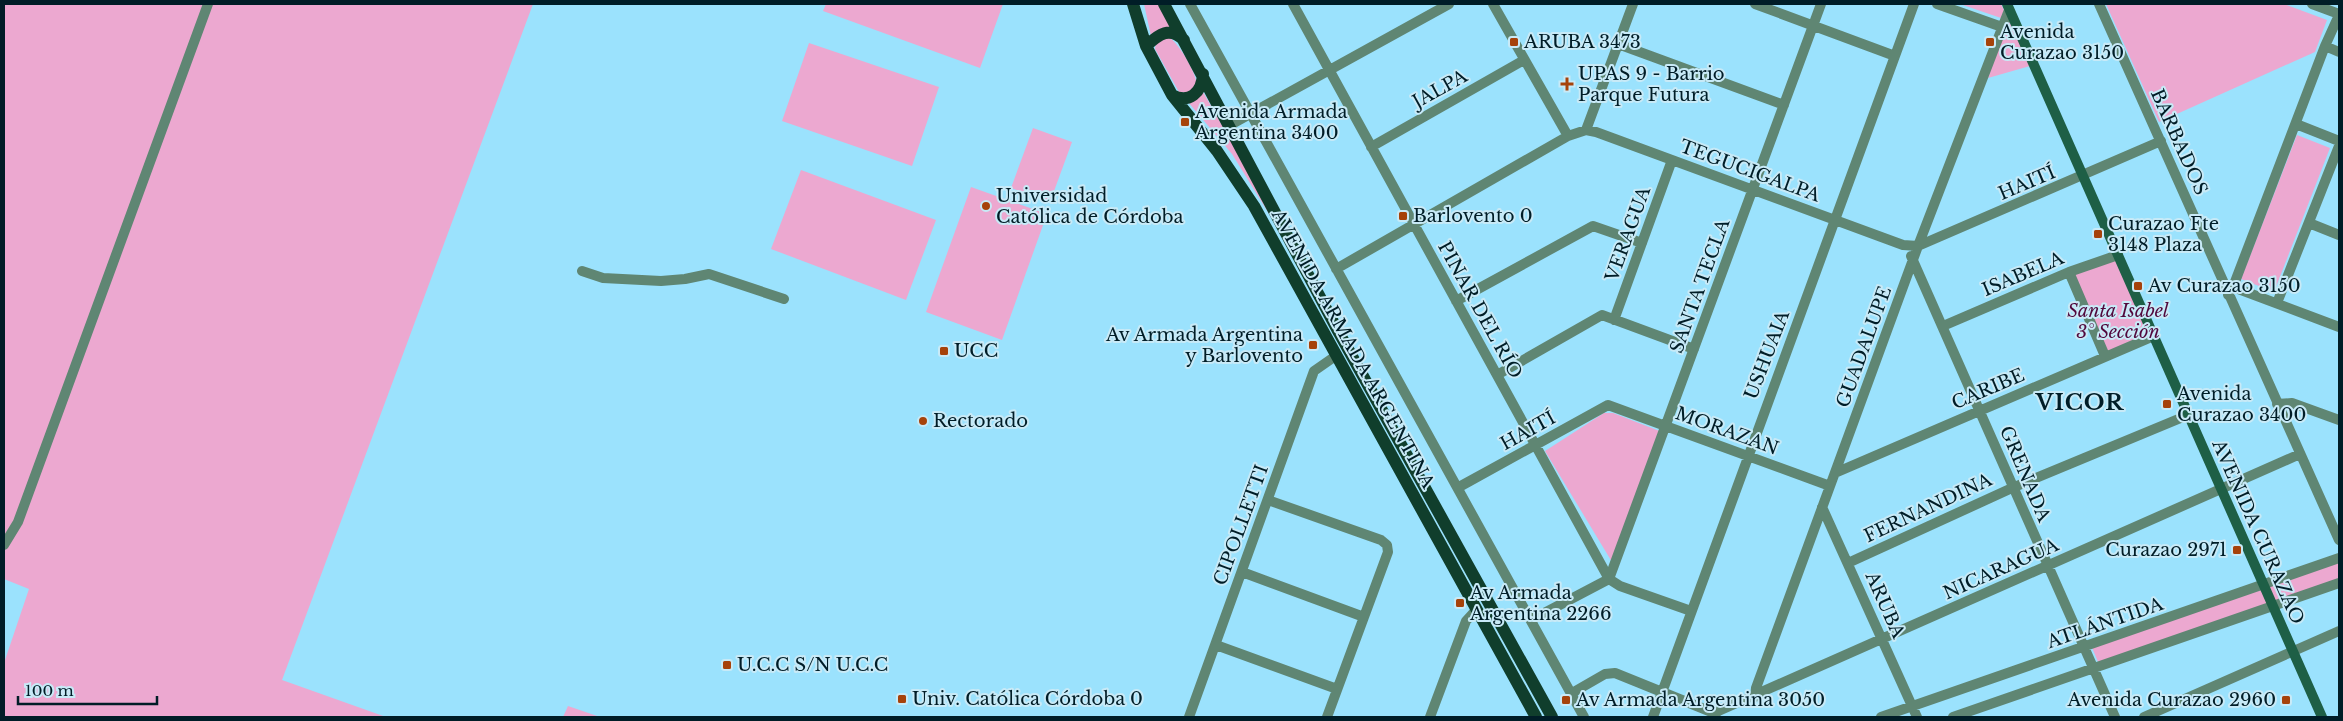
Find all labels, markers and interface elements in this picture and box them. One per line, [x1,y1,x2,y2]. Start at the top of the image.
place label: Avenida Curazao 3150 [1999,21,2124,64]
place label: ARUBA 3473 [1523,31,1641,53]
marker: ARUBA 3473 [1508,36,1520,48]
marker: Avenida Curazao 3150 [1984,36,1996,48]
place label: UPAS 9 - Barrio Parque Futura [1578,63,1725,106]
street label: JALPA [1407,65,1472,114]
marker: UPAS 9 - Barrio Parque Futura [1560,77,1574,91]
street label: BARBADOS [2146,86,2212,198]
place label: Avenida Armada Argentina 3400 [1194,101,1348,144]
marker: Avenida Armada Argentina 3400 [1179,116,1191,128]
street label: TEGUCIGALPA [1677,135,1824,207]
street label: HAITÍ [1995,160,2059,205]
street label: VERAGUA [1600,183,1656,285]
place label: Universidad Católica de Córdoba [996,185,1183,228]
marker: Universidad Católica de Córdoba [980,200,992,212]
street label: AVENIDA ARMADA ARGENTINA [1266,205,1440,493]
place label: Barlovento 0 [1413,205,1533,227]
marker: Barlovento 0 [1397,210,1409,222]
place label: Curazao Fte 3148 Plaza [2108,213,2219,256]
street label: SANTA TECLA [1665,215,1735,356]
marker: Curazao Fte 3148 Plaza [2092,228,2104,240]
street label: PINAR DEL RÍO [1433,237,1528,382]
street label: ISABELA [1979,247,2068,301]
place label: Av Curazao 3150 [2147,275,2301,297]
marker: Av Curazao 3150 [2132,280,2144,292]
street label: GUADALUPE [1832,283,1896,411]
park label: Santa Isabel 3° Sección [2067,300,2169,343]
street label: USHUAIA [1740,306,1794,403]
place label: Av Armada Argentina y Barlovento [1105,324,1303,367]
marker: Av Armada Argentina y Barlovento [1307,339,1319,351]
place label: UCC [954,340,998,362]
marker: UCC [938,345,950,357]
street label: CARIBE [1948,364,2028,414]
place label: Avenida Curazao 3400 [2176,383,2306,426]
district label: VICOR [2035,389,2124,416]
marker: Avenida Curazao 3400 [2161,398,2173,410]
street label: MORAZAN [1672,402,1782,460]
street label: HAITÍ [1496,406,1560,455]
place label: Rectorado [933,410,1028,432]
marker: Rectorado [917,415,929,427]
street label: GRENADA [1995,423,2056,526]
street label: AVENIDA CURAZAO [2207,436,2309,628]
street label: CIPOLLETTI [1209,462,1273,588]
street label: FERNANDINA [1861,468,1996,547]
street label: NICARAGUA [1940,533,2063,604]
place label: Curazao 2971 [2105,539,2227,561]
marker: Curazao 2971 [2231,544,2243,556]
street label: ARUBA [1860,567,1910,643]
place label: Av Armada Argentina 2266 [1469,582,1612,625]
street label: ATLÁNTIDA [2043,592,2167,654]
marker: Av Armada Argentina 2266 [1454,597,1466,609]
place label: U.C.C S/N U.C.C [737,654,888,676]
marker: U.C.C S/N U.C.C [721,659,733,671]
scale bar [18,674,156,706]
text: 100 m [25,681,74,700]
place label: Univ. Católica Córdoba 0 [912,688,1143,710]
place label: Av Armada Argentina 3050 [1575,689,1825,711]
place label: Avenida Curazao 2960 [2067,689,2276,711]
marker: Univ. Católica Córdoba 0 [896,693,908,705]
marker: Av Armada Argentina 3050 [1560,694,1572,706]
marker: Avenida Curazao 2960 [2280,694,2292,706]

